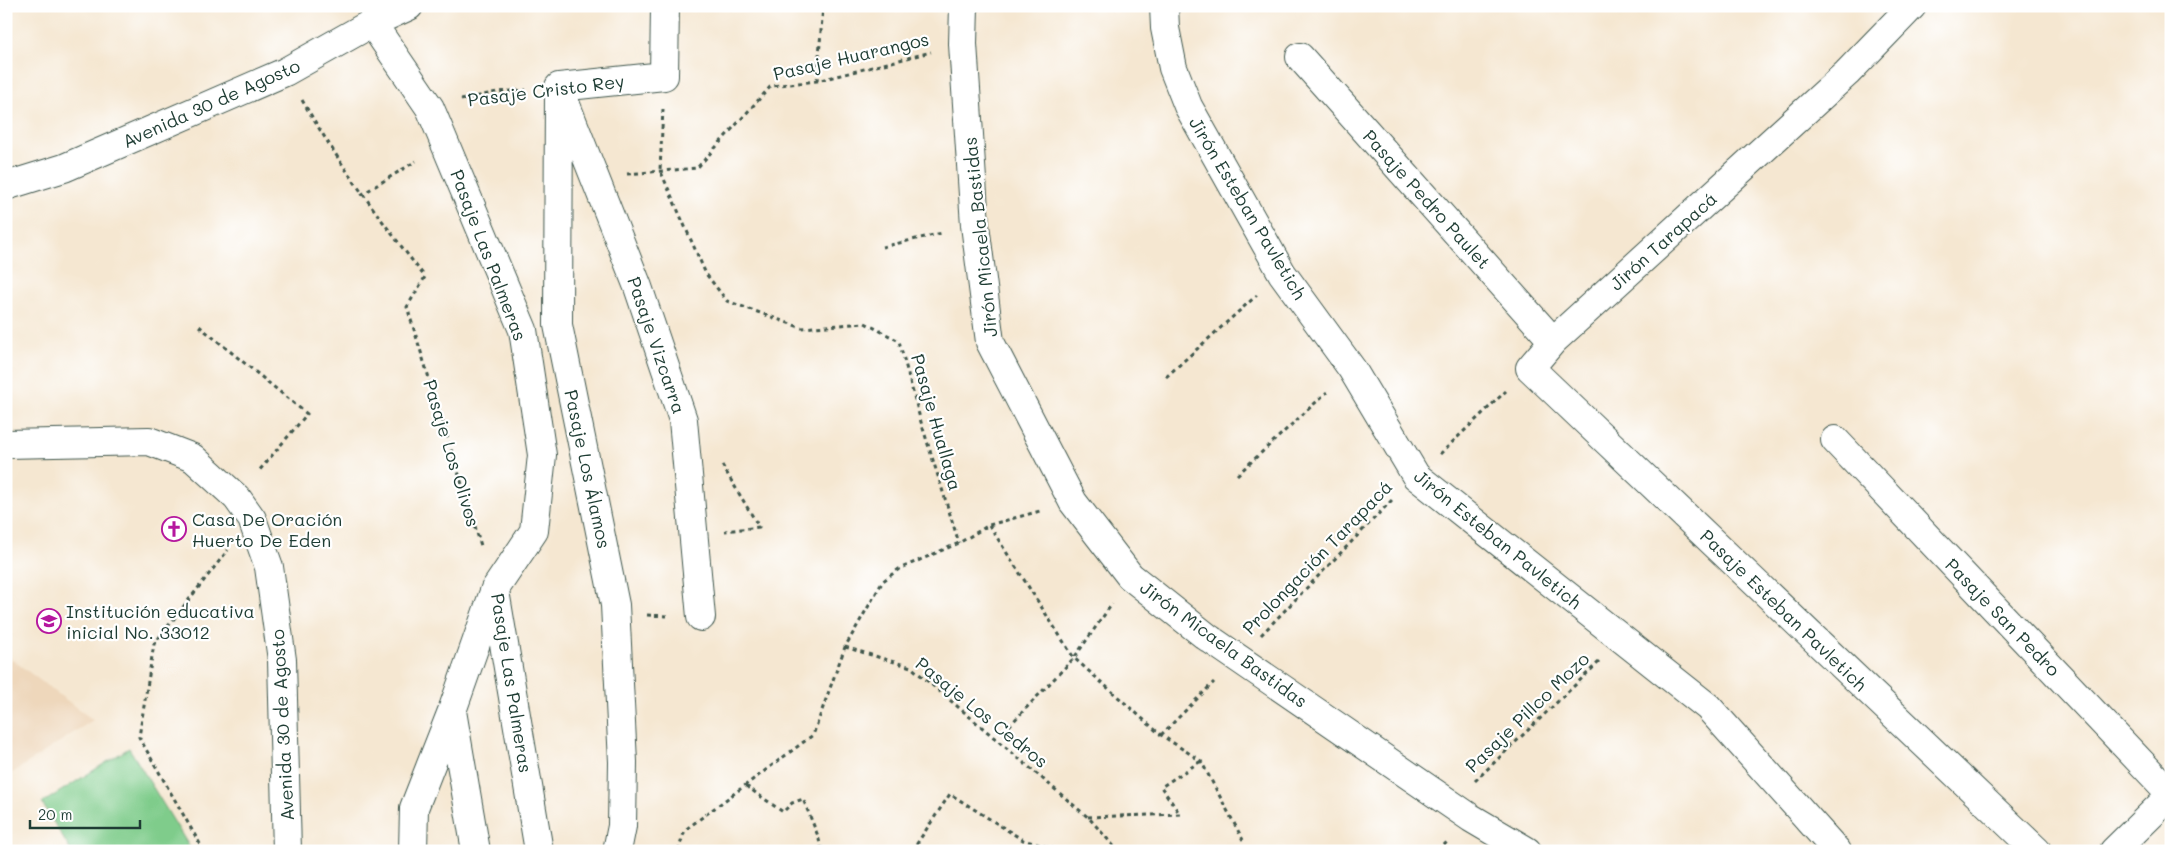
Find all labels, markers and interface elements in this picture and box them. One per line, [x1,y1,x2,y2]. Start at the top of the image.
street label: Pasaje Huarangos [771,26,931,86]
street label: Avenida 30 de Agosto [118,53,304,153]
street label: Pasaje Cristo Rey [466,68,626,112]
street label: Jirón Esteban Pavletich [1184,112,1312,304]
street label: Pasaje Pedro Paulet [1358,124,1496,274]
street label: Jirón Micaela Bastidas [958,136,1002,338]
street label: Pasaje Las Palmeras [445,166,533,344]
street label: Jirón Tarapacá [1604,186,1722,296]
street label: Pasaje Vizcarra [622,273,692,417]
street label: Pasaje Huallaga [906,351,968,493]
street label: Pasaje Los Olivos [418,376,486,530]
street label: Pasaje Los Álamos [559,387,617,551]
street label: Jirón Esteban Pavletich [1409,464,1587,614]
street label: Prolongación Tarapacá [1237,475,1397,639]
place label: Casa De Oración Huerto De Eden [192,507,342,552]
church icon: Casa De Oración Huerto De Eden [161,516,187,542]
street label: Pasaje Esteban Pavletich [1695,524,1873,696]
street label: Pasaje San Pedro [1940,553,2066,681]
street label: Jirón Micaela Bastidas [1136,575,1312,713]
street label: Pasaje Las Palmeras [486,591,538,775]
place label: Institución educativa inicial No. 33012 [66,599,255,644]
school or university icon: Institución educativa inicial No. 33012 [36,608,62,634]
street label: Avenida 30 de Agosto [265,628,299,821]
street label: Pasaje Pillco Mozo [1460,646,1594,777]
street label: Pasaje Los Cedros [911,651,1053,773]
scale bar [30,797,140,829]
text: 20 m [38,804,72,824]

